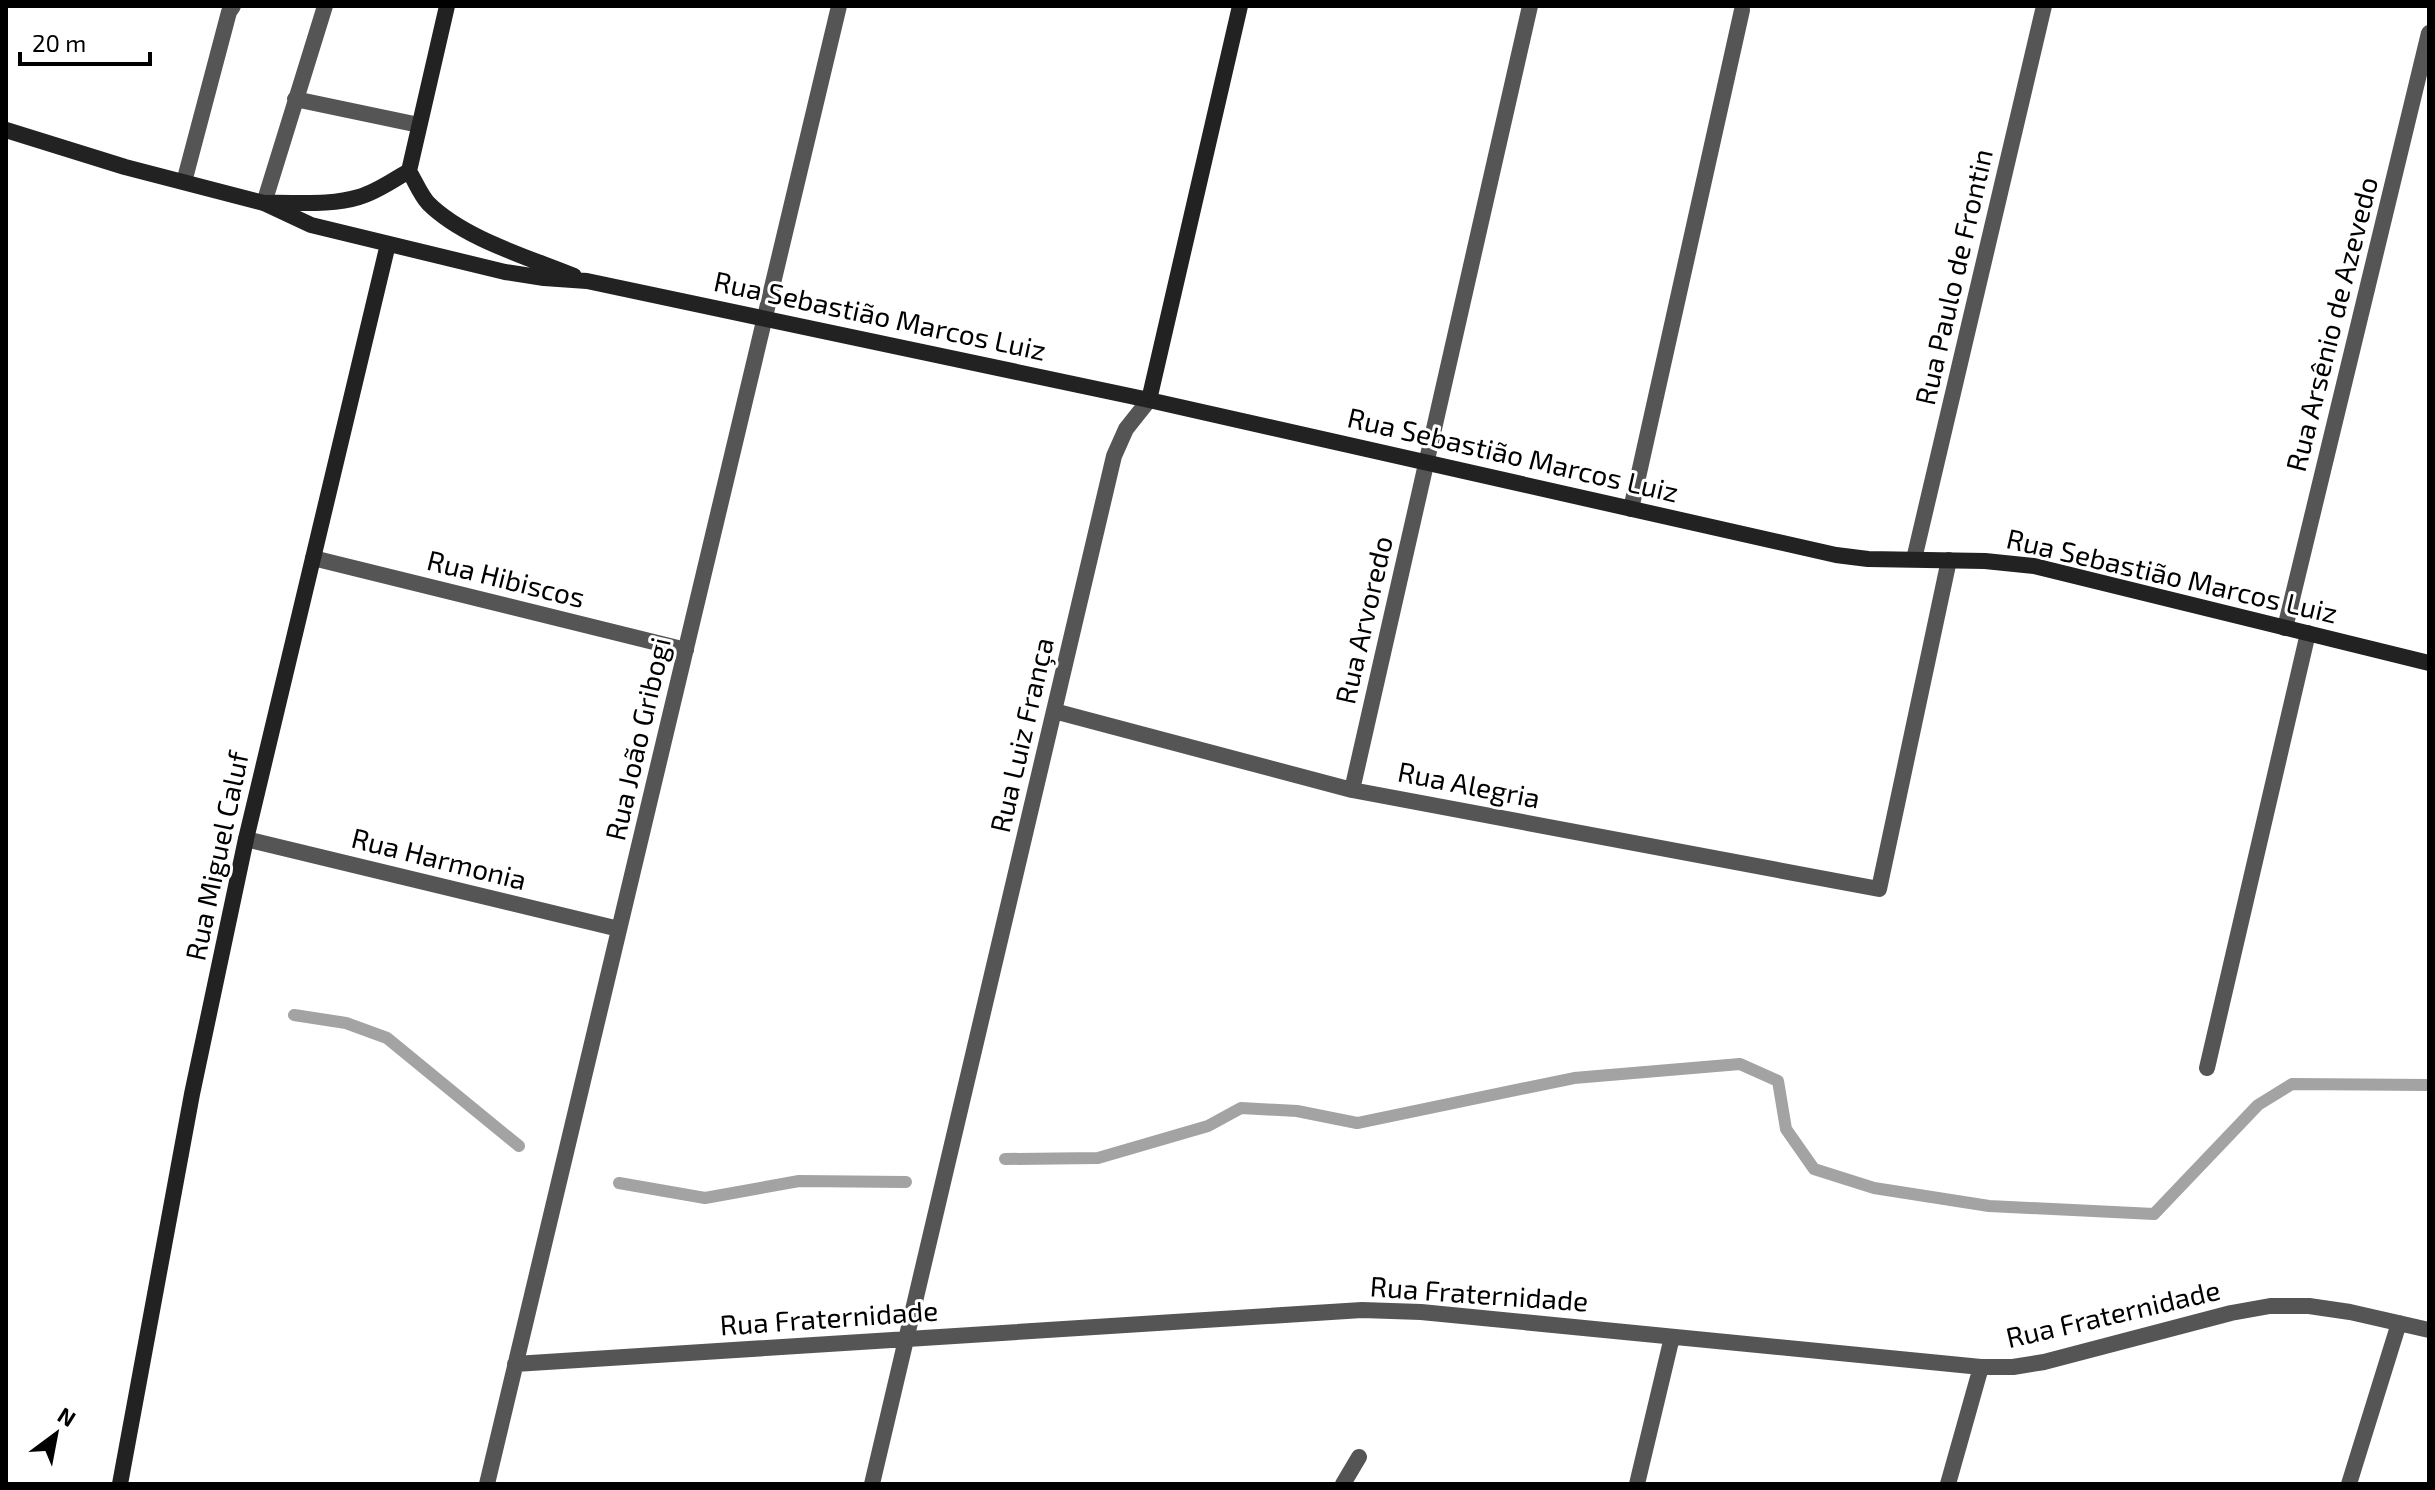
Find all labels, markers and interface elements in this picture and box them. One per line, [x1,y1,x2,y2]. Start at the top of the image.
scale bar [20,16,150,66]
text: 20 m [32,28,86,57]
street label: Rua Paulo de Frontin [1907,145,1999,408]
street label: Rua Arsênio de Azevedo [2278,173,2384,475]
street label: Rua Sebastião Marcos Luiz [711,263,1049,367]
street label: Rua Sebastião Marcos Luiz [1344,399,1682,509]
street label: Rua Sebastião Marcos Luiz [2003,520,2341,630]
street label: Rua Arvoredo [1327,533,1399,707]
street label: Rua Hibiscos [424,542,589,614]
street label: Rua João Gribogi [597,634,677,844]
street label: Rua Luiz França [982,634,1061,836]
street label: Rua Miguel Caluf [177,747,255,964]
street label: Rua Alegria [1395,754,1543,814]
street label: Rua Harmonia [348,820,530,896]
street label: Rua Fraternidade [1369,1268,1589,1318]
street label: Rua Fraternidade [2002,1272,2223,1354]
street label: Rua Fraternidade [719,1292,939,1342]
north arrow [16,1394,96,1474]
text: N [54,1401,81,1431]

